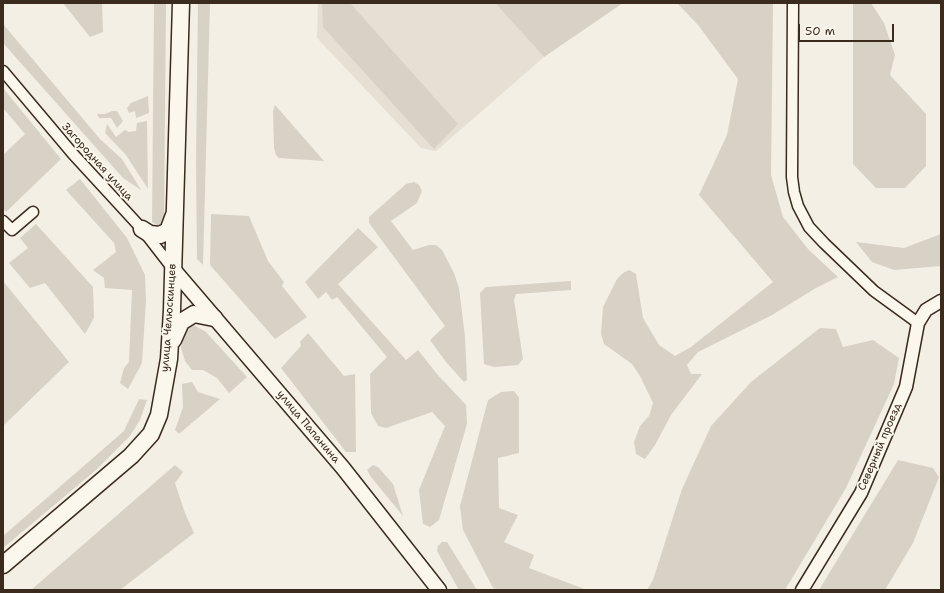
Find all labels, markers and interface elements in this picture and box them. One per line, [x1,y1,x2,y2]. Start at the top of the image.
scale bar [800,16,896,42]
text: 50 m [805,23,835,39]
street label: Загородная улица [59,120,135,204]
street label: улица Челюскинцев [159,263,179,373]
street label: улица Папанина [274,388,342,466]
street label: Северный проезд [856,401,904,493]

